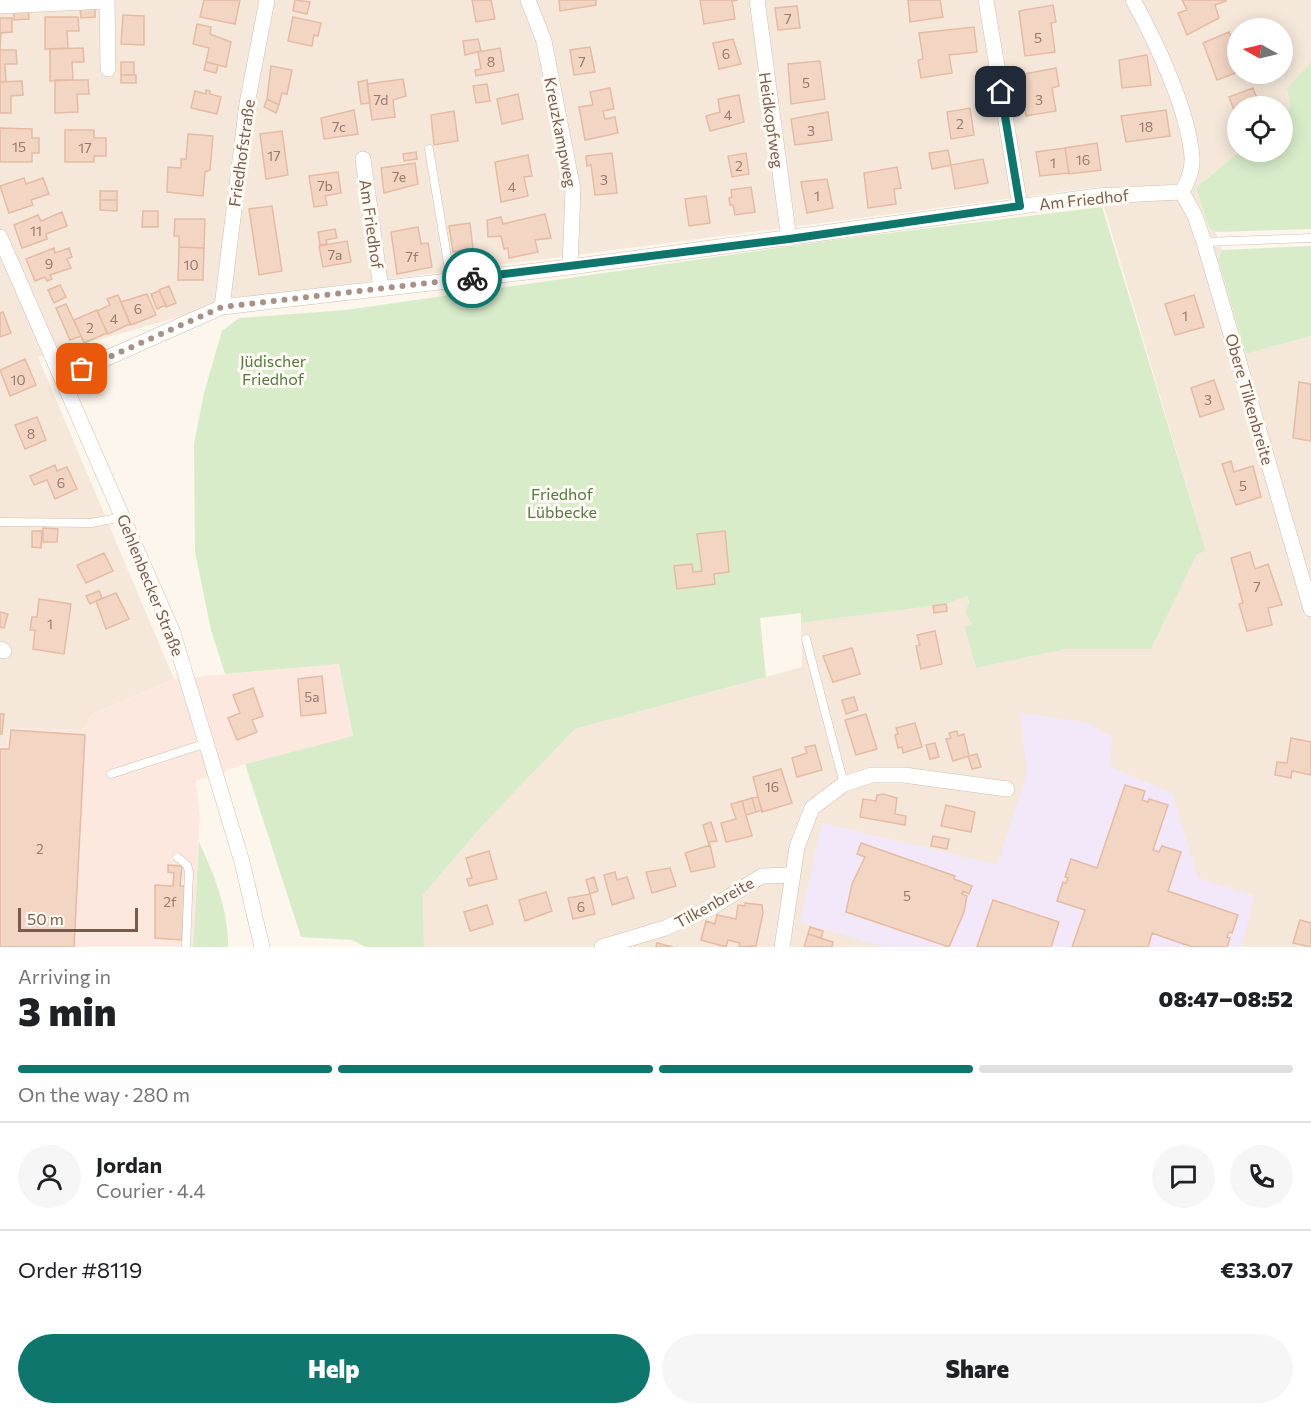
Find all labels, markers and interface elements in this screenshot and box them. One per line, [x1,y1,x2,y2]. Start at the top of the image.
house number: 7 [784,10,792,27]
north arrow [1227,18,1293,84]
map controls [1227,18,1293,162]
house number: 5 [1034,29,1042,46]
house number: 6 [722,45,730,62]
house number: 8 [487,53,495,70]
house number: 7 [578,53,586,70]
pin [975,66,1026,117]
street label: Heidkopfweg [756,71,788,170]
house number: 5 [802,74,810,91]
street label: Kreuzkampweg [541,75,581,189]
icon: home [984,75,1017,108]
house number: 7d [374,91,388,108]
house number: 3 [1035,91,1043,108]
button: locate [1227,96,1293,162]
street label: Friedhofstraße [224,98,258,208]
house number: 4 [724,106,733,123]
house number: 2 [956,115,964,132]
house number: 7c [332,118,346,135]
house number: 18 [1139,118,1153,135]
house number: 3 [807,122,815,139]
house number: 15 [12,138,26,155]
house number: 17 [78,139,92,156]
house number: 17 [267,147,281,164]
house number: 16 [1076,151,1090,168]
house number: 1 [1050,154,1056,171]
house number: 2 [735,157,743,174]
house number: 7e [392,168,406,185]
house number: 3 [600,171,608,188]
house number: 7b [317,177,333,194]
street label: Am Friedhof [356,178,388,271]
house number: 4 [508,178,517,195]
street label: Am Friedhof [1038,185,1130,213]
house number: 1 [814,187,820,204]
house number: 11 [30,222,42,239]
house number: 7a [328,246,342,263]
house number: 7f [406,248,419,265]
courier [442,248,502,308]
house number: 9 [45,255,53,272]
house number: 10 [183,256,199,273]
icon: bike [456,262,489,295]
house number: 6 [134,300,142,317]
house number: 1 [1182,307,1188,324]
house number: 4 [110,310,119,327]
house number: 2 [86,319,94,336]
street label: Obere Tilkenbreite [1222,331,1278,467]
pin [56,343,107,394]
park label: Jüdischer Friedhof [240,351,307,388]
icon: bag [65,352,98,385]
house number: 10 [10,371,26,388]
house number: 3 [1204,391,1212,408]
house number: 8 [27,425,35,442]
house number: 6 [57,474,65,491]
house number: 5 [1239,477,1247,494]
park label: Friedhof Lübbecke [527,484,597,521]
street label: Gehlenbecker Straße [114,511,188,659]
house number: 7 [1253,578,1261,595]
house number: 1 [47,615,53,632]
house number: 5a [304,688,320,705]
house number: 16 [765,778,779,795]
house number: 2 [36,840,44,857]
street label: Tilkenbreite [671,873,757,931]
house number: 5 [903,887,911,904]
house number: 2f [163,893,177,910]
house number: 6 [577,898,585,915]
scale bar [18,905,138,932]
text: 50 m [27,909,64,928]
text: Arriving in [18,964,111,988]
text: 08:47–08:52 [1159,985,1293,1012]
text: 3 min [18,986,116,1034]
text: On the way · 280 m [18,1082,190,1106]
button: person [18,1145,81,1208]
button: chat [1152,1145,1215,1208]
button: phone [1230,1145,1293,1208]
text: Jordan [96,1151,162,1178]
text: Courier · 4.4 [96,1178,205,1202]
text: Order #8119 [18,1256,142,1283]
text: €33.07 [1220,1256,1293,1283]
button: Help [18,1334,650,1403]
button: Share [662,1334,1293,1403]

